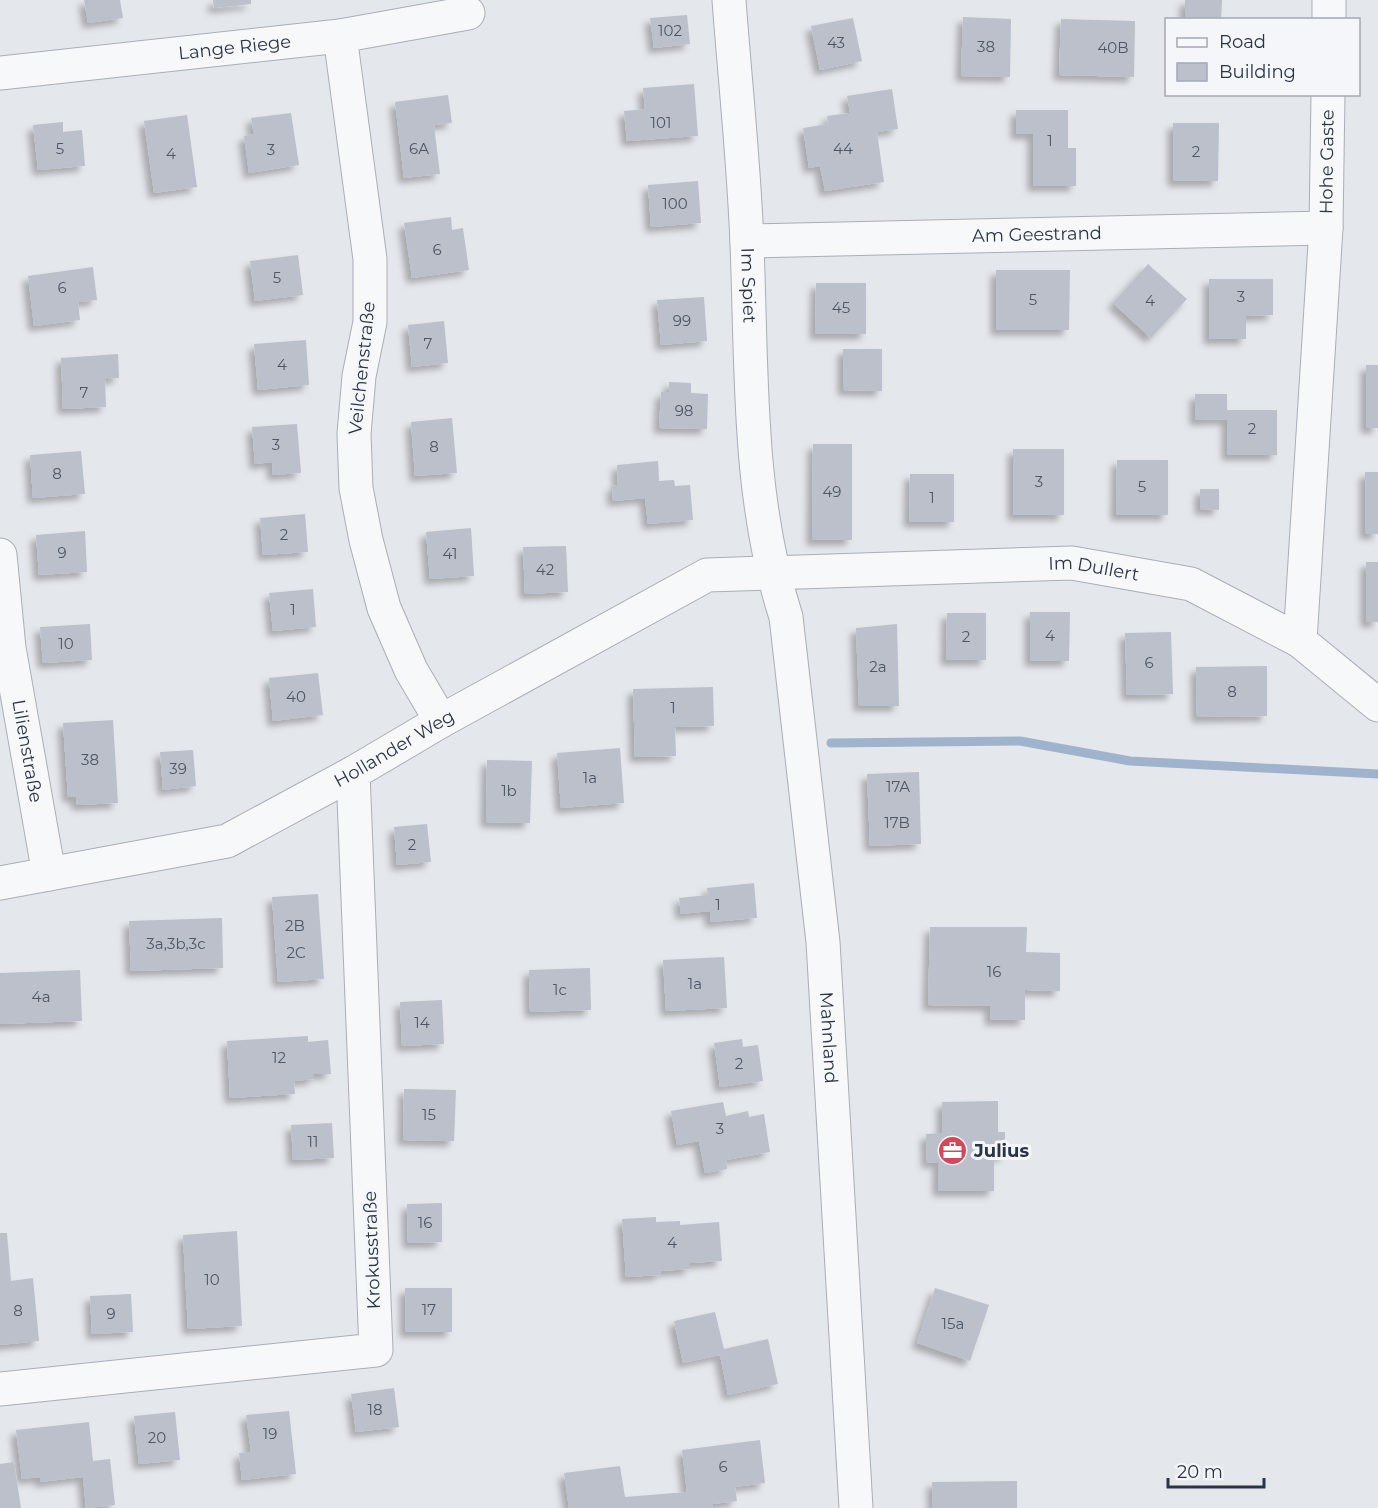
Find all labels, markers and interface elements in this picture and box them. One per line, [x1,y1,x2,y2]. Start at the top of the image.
legend [1165,18,1360,96]
house number: 102 [658,21,682,40]
street label: Lange Riege [177,30,292,65]
text: Road [1219,31,1266,53]
house number: 43 [827,33,845,52]
house number: 38 [977,37,995,56]
house number: 40B [1097,38,1129,57]
text: Building [1219,61,1296,83]
street label: Hohe Gaste [1315,109,1339,214]
house number: 101 [651,113,671,132]
house number: 1 [1047,131,1053,150]
house number: 5 [56,139,64,158]
house number: 6A [409,139,429,158]
house number: 44 [833,139,853,158]
house number: 3 [267,140,275,159]
house number: 2 [1192,142,1200,161]
house number: 4 [166,144,176,163]
house number: 100 [662,194,688,213]
street label: Am Geestrand [972,222,1102,247]
house number: 6 [432,240,442,259]
street label: Im Spiet [736,247,760,323]
house number: 5 [273,268,281,287]
house number: 6 [57,278,67,297]
house number: 3 [1237,287,1245,306]
house number: 5 [1029,290,1037,309]
house number: 4 [1145,291,1155,310]
house number: 45 [832,298,850,317]
street label: Veilchenstraße [344,300,380,436]
house number: 99 [673,311,691,330]
house number: 7 [424,334,433,353]
house number: 4 [277,355,287,374]
house number: 7 [80,383,89,402]
house number: 98 [675,401,693,420]
house number: 2 [1248,419,1256,438]
house number: 3 [272,435,280,454]
house number: 8 [429,437,439,456]
house number: 8 [52,464,62,483]
house number: 3 [1035,472,1043,491]
house number: 5 [1138,477,1146,496]
house number: 49 [823,482,841,501]
house number: 1 [929,488,935,507]
house number: 2 [280,525,288,544]
house number: 9 [57,543,67,562]
house number: 41 [443,544,457,563]
street label: Im Dullert [1048,552,1141,586]
house number: 42 [536,560,554,579]
house number: 1 [290,600,296,619]
house number: 4 [1045,626,1055,645]
house number: 2 [962,627,970,646]
house number: 10 [58,634,74,653]
house number: 6 [1144,653,1154,672]
house number: 2a [869,657,887,676]
house number: 8 [1227,682,1237,701]
house number: 40 [286,687,306,706]
street label: Lilienstraße [7,698,47,804]
house number: 1 [670,698,676,717]
street label: Hollander Weg [330,705,458,792]
house number: 38 [81,750,99,769]
house number: 39 [169,759,187,778]
house number: 1a [583,768,597,787]
house number: 17A [886,777,910,796]
house number: 1b [501,781,517,800]
house number: 17B [884,813,910,832]
house number: 2 [408,835,416,854]
house number: 1 [715,895,721,914]
house number: 2B [285,916,305,935]
house number: 3a,3b,3c [146,934,206,953]
house number: 2C [286,943,306,962]
house number: 16 [987,962,1001,981]
house number: 1a [688,974,702,993]
house number: 1c [553,980,567,999]
house number: 4a [31,987,51,1006]
street label: Mahnland [815,991,842,1084]
house number: 14 [414,1013,430,1032]
house number: 12 [272,1048,286,1067]
house number: 2 [735,1054,743,1073]
house number: 15 [422,1105,436,1124]
house number: 3 [716,1119,724,1138]
house number: 11 [308,1132,318,1151]
office icon: Julius [937,1135,969,1167]
place label: Julius [973,1140,1029,1162]
street label: Krokusstraße [359,1190,385,1310]
house number: 16 [418,1213,432,1232]
house number: 4 [667,1233,677,1252]
house number: 10 [204,1270,220,1289]
house number: 17 [422,1300,436,1319]
house number: 8 [13,1301,23,1320]
house number: 9 [106,1304,116,1323]
house number: 15a [942,1314,964,1333]
house number: 18 [368,1400,383,1419]
house number: 19 [263,1424,277,1443]
house number: 20 [148,1428,166,1447]
scale bar [1168,1451,1264,1489]
house number: 6 [718,1457,728,1476]
text: 20 m [1177,1461,1223,1483]

